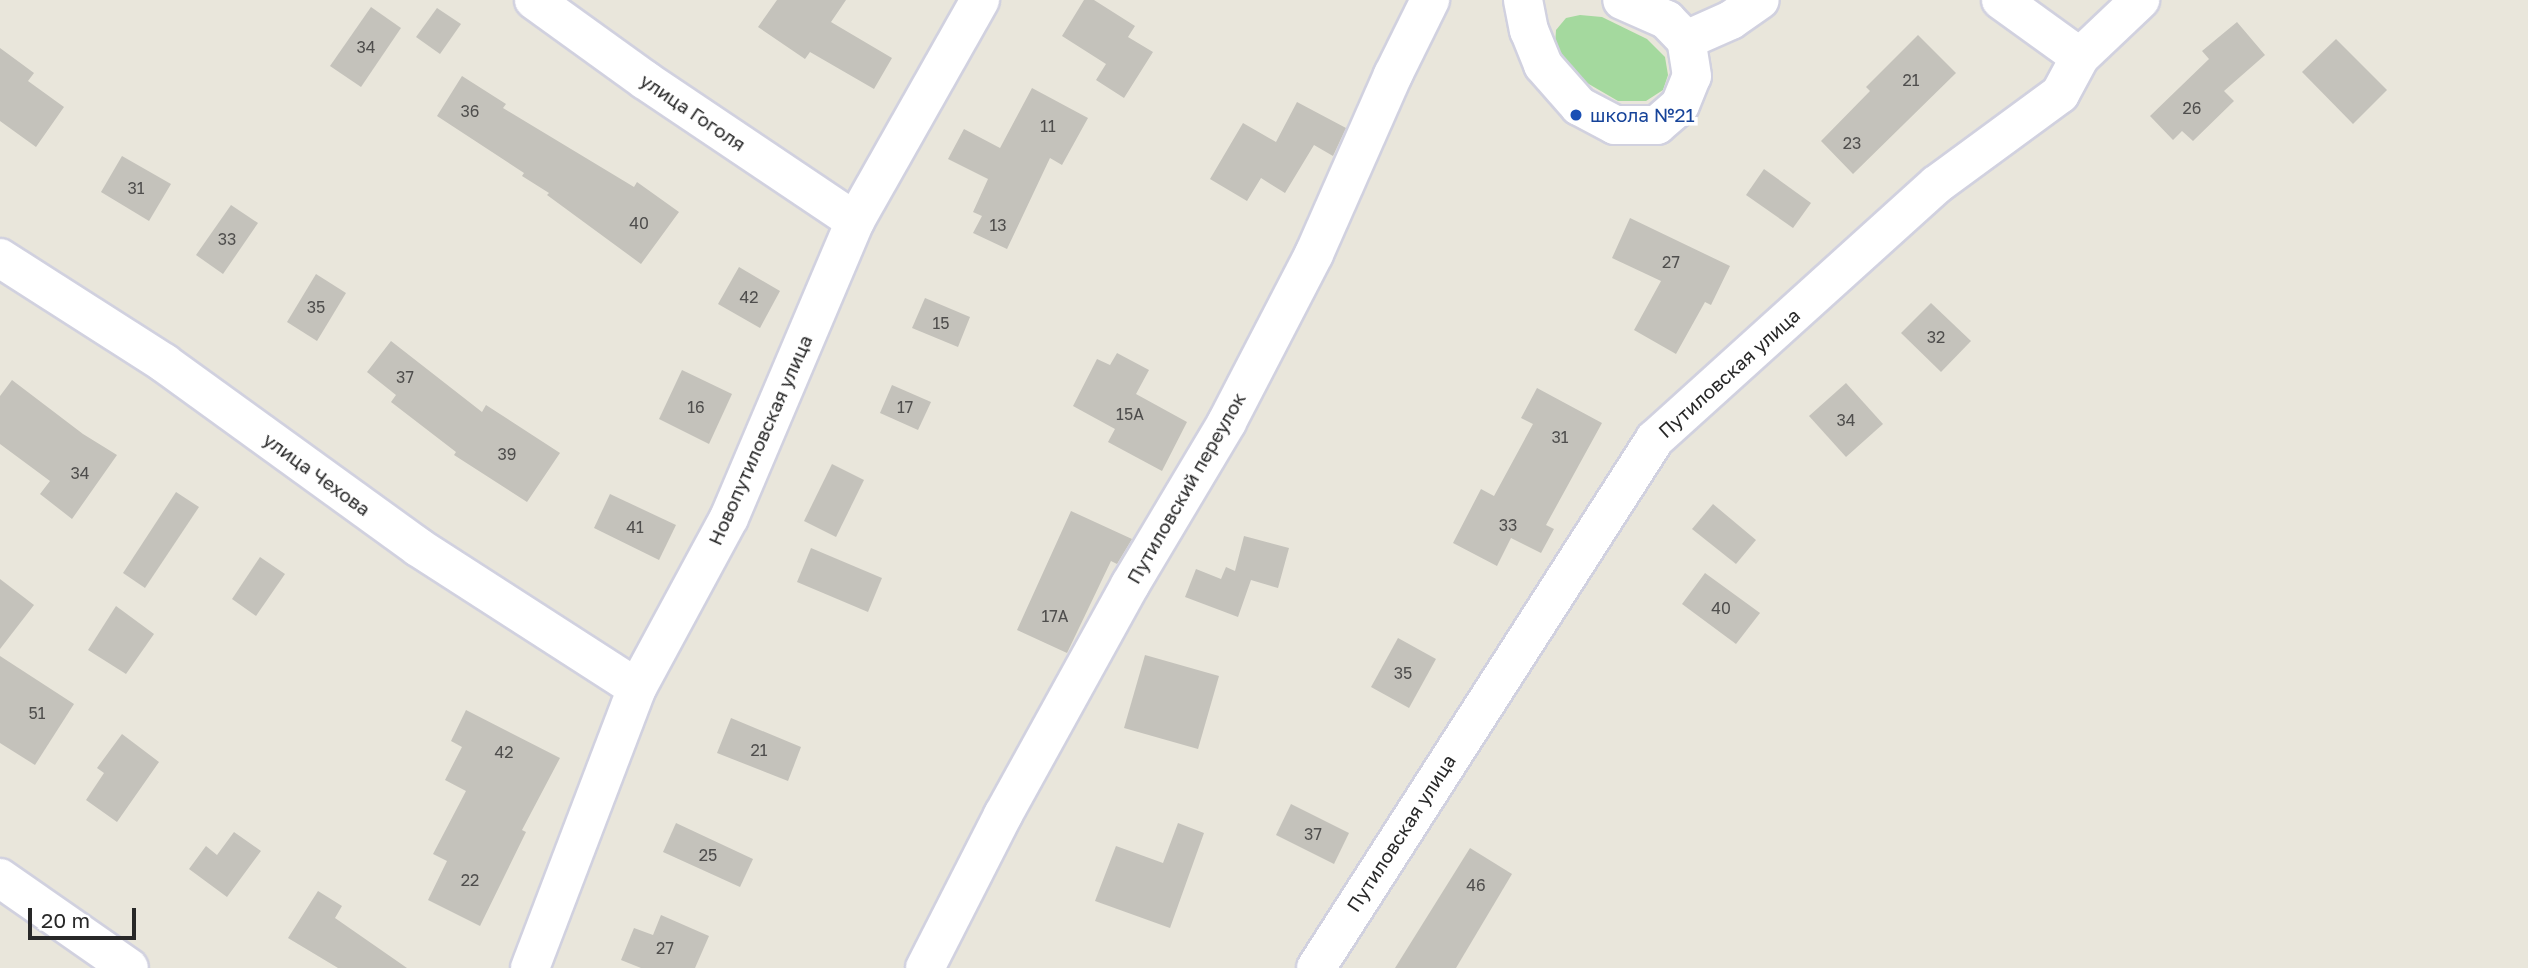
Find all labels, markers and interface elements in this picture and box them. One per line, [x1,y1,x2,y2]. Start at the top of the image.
house number: 34 [356,37,376,57]
street label: улица Гоголя [636,68,750,156]
house number: 21 [1902,70,1920,90]
house number: 26 [2183,98,2201,118]
house number: 36 [460,101,480,121]
place label: школа №21 [1590,104,1695,126]
marker: школа №21 [1568,107,1584,123]
house number: 11 [1040,116,1056,136]
house number: 23 [1843,133,1861,153]
house number: 31 [127,178,145,198]
house number: 40 [629,213,649,233]
house number: 13 [989,215,1007,235]
house number: 33 [218,229,236,249]
house number: 27 [1662,252,1680,272]
house number: 42 [739,287,759,307]
house number: 35 [307,297,325,317]
street label: Путиловская улица [1654,303,1804,443]
house number: 15 [932,313,950,333]
house number: 32 [1927,327,1945,347]
street label: Новопутиловская улица [703,331,817,549]
house number: 37 [396,367,414,387]
street label: Путиловский переулок [1122,388,1250,588]
house number: 16 [687,397,705,417]
house number: 17 [897,397,913,417]
house number: 15А [1116,404,1144,424]
house number: 34 [1836,410,1856,430]
house number: 31 [1551,427,1569,447]
street label: улица Чехова [259,428,375,520]
house number: 39 [497,444,517,464]
house number: 34 [70,463,90,483]
house number: 33 [1499,515,1517,535]
house number: 41 [626,517,644,537]
house number: 40 [1711,598,1731,618]
house number: 17А [1042,606,1068,626]
house number: 35 [1394,663,1412,683]
house number: 51 [28,703,46,723]
house number: 21 [750,740,768,760]
house number: 42 [494,742,514,762]
street label: Путиловская улица [1342,750,1460,916]
house number: 37 [1304,824,1322,844]
house number: 25 [699,845,717,865]
house number: 22 [461,870,479,890]
house number: 46 [1466,875,1486,895]
scale bar [32,894,140,938]
text: 20 m [41,907,90,933]
house number: 27 [656,938,674,958]

